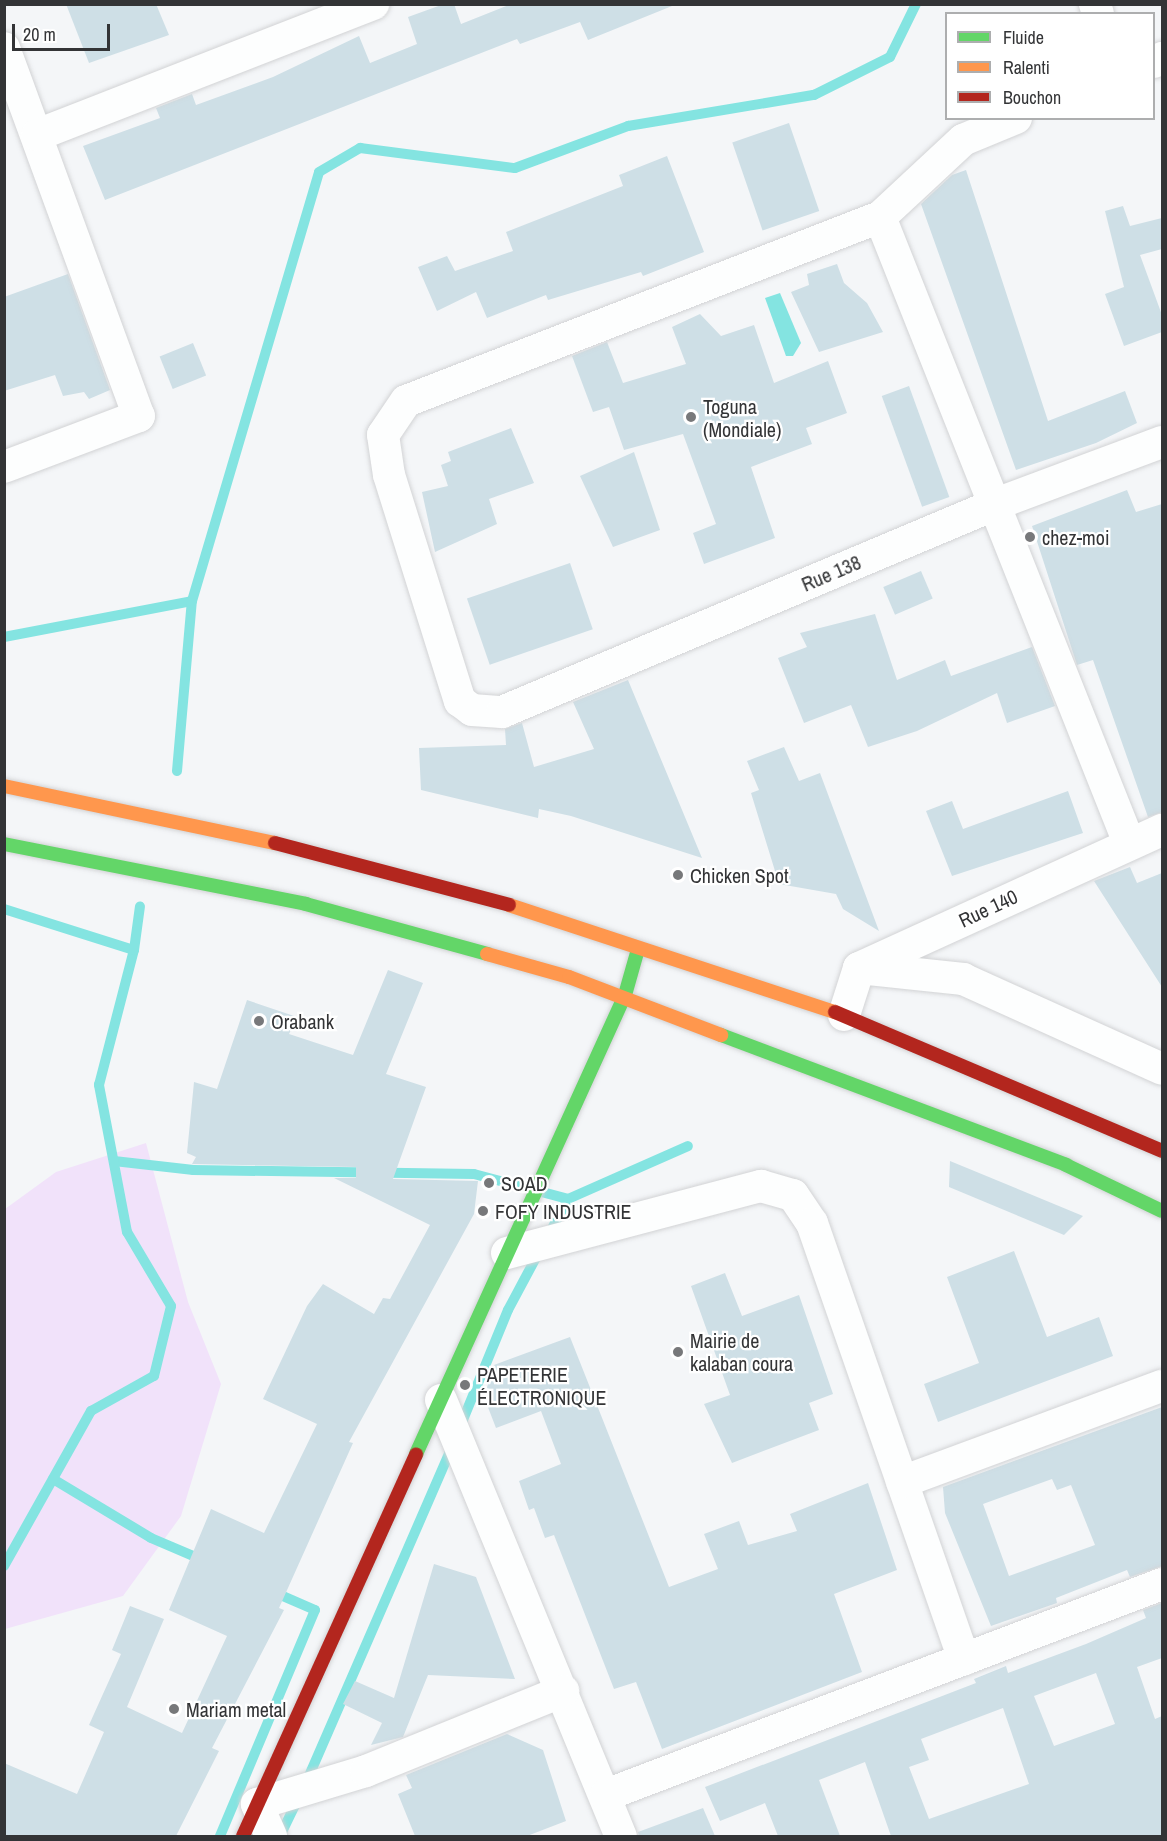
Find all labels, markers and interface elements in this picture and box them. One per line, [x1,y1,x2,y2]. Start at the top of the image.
scale bar [15,12,112,50]
legend [945,12,1155,120]
text: 20 m [23,22,56,47]
text: Fluide [1003,25,1044,50]
text: Ralenti [1003,55,1050,80]
text: Bouchon [1003,85,1061,110]
place label: Toguna (Mondiale) [703,394,781,441]
marker: Toguna (Mondiale) [684,410,698,424]
place label: chez-moi [1042,525,1109,549]
marker: chez-moi [1023,530,1037,544]
street label: Rue 138 [798,550,864,596]
place label: Chicken Spot [690,863,788,887]
marker: Chicken Spot [671,868,685,882]
street label: Rue 140 [955,884,1021,932]
place label: Orabank [271,1009,334,1033]
marker: Orabank [252,1014,266,1028]
place label: SOAD [501,1171,547,1195]
marker: SOAD [482,1176,496,1190]
place label: FOFY INDUSTRIE [495,1199,632,1223]
marker: FOFY INDUSTRIE [476,1204,490,1218]
place label: Mairie de kalaban coura [690,1328,793,1375]
marker: Mairie de kalaban coura [671,1345,685,1359]
place label: PAPETERIE ÉLECTRONIQUE [477,1362,606,1409]
marker: PAPETERIE ÉLECTRONIQUE [458,1378,472,1392]
place label: Mariam metal [186,1697,286,1721]
marker: Mariam metal [167,1702,181,1716]

